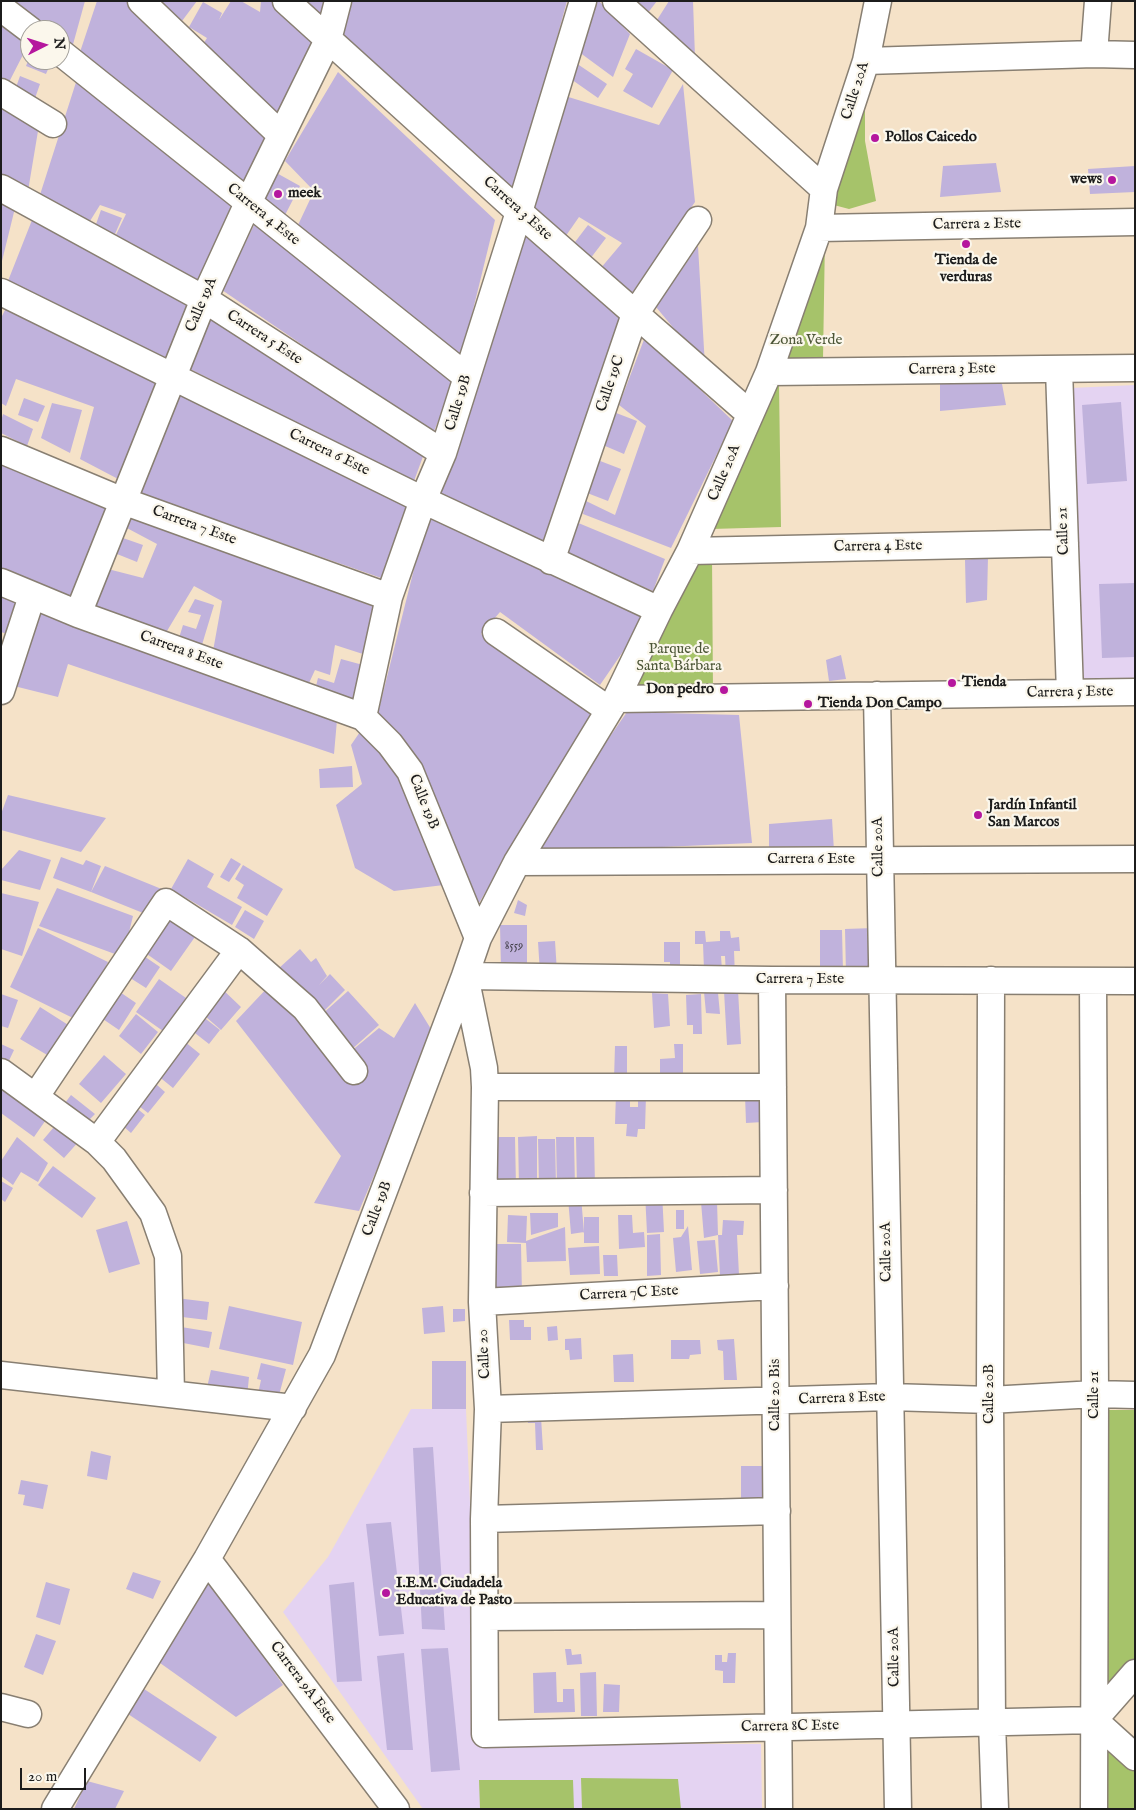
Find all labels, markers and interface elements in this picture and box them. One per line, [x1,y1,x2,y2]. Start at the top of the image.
north arrow [20,20,70,70]
text: N [49,37,68,51]
street label: Calle 20A [838,60,874,122]
place label: Pollos Caicedo [885,129,977,147]
marker: Pollos Caicedo [869,132,881,144]
place label: wews [1070,171,1102,189]
street label: Carrera 3 Este [479,173,555,245]
marker: wews [1106,174,1118,186]
street label: Carrera 4 Este [223,180,303,250]
place label: meek [288,185,321,203]
marker: meek [272,188,284,200]
street label: Carrera 2 Este [933,215,1021,235]
marker: Tienda de verduras [960,238,972,250]
place label: Tienda de verduras [935,252,997,287]
street label: Calle 19A [182,275,222,335]
street label: Carrera 5 Este [223,307,305,369]
park label: Zona Verde [770,332,842,350]
street label: Calle 19C [593,353,629,415]
street label: Carrera 3 Este [908,360,996,380]
street label: Calle 19B [442,373,476,433]
street label: Carrera 6 Este [286,426,372,480]
street label: Calle 20A [705,442,745,504]
street label: Carrera 7 Este [149,502,239,550]
street label: Calle 21 [1054,507,1074,555]
street label: Carrera 4 Este [834,537,922,557]
street label: Carrera 8 Este [137,628,225,674]
park label: Parque de Santa Bárbara [636,641,722,676]
place label: Tienda [962,674,1006,692]
marker: Tienda [946,677,958,689]
place label: Don pedro [646,681,714,699]
street label: Carrera 5 Este [1026,683,1114,703]
marker: Don pedro [718,684,730,696]
place label: Tienda Don Campo [818,695,942,713]
marker: Tienda Don Campo [802,698,814,710]
street label: Calle 19B [404,772,442,832]
place label: Jardín Infantil San Marcos [988,797,1077,832]
marker: Jardín Infantil San Marcos [972,809,984,821]
street label: Calle 20A [869,817,889,877]
street label: Carrera 6 Este [767,851,855,869]
house number: 8559 [505,940,523,954]
street label: Carrera 7 Este [756,971,844,989]
street label: Calle 19B [359,1179,397,1239]
street label: Calle 20A [877,1222,897,1282]
street label: Carrera 7C Este [579,1282,679,1306]
street label: Calle 20 [475,1329,495,1379]
street label: Calle 20 Bis [767,1359,785,1431]
street label: Calle 20B [981,1364,999,1424]
street label: Calle 21 [1086,1371,1104,1419]
street label: Carrera 8 Este [798,1388,886,1410]
place label: I.E.M. Ciudadela Educativa de Pasto [396,1575,512,1610]
marker: I.E.M. Ciudadela Educativa de Pasto [380,1587,392,1599]
street label: Calle 20A [885,1627,905,1687]
street label: Carrera 9A Este [265,1638,339,1728]
street label: Carrera 8C Este [741,1717,839,1737]
scale bar [22,1758,89,1790]
text: 20 m [28,1767,57,1786]

